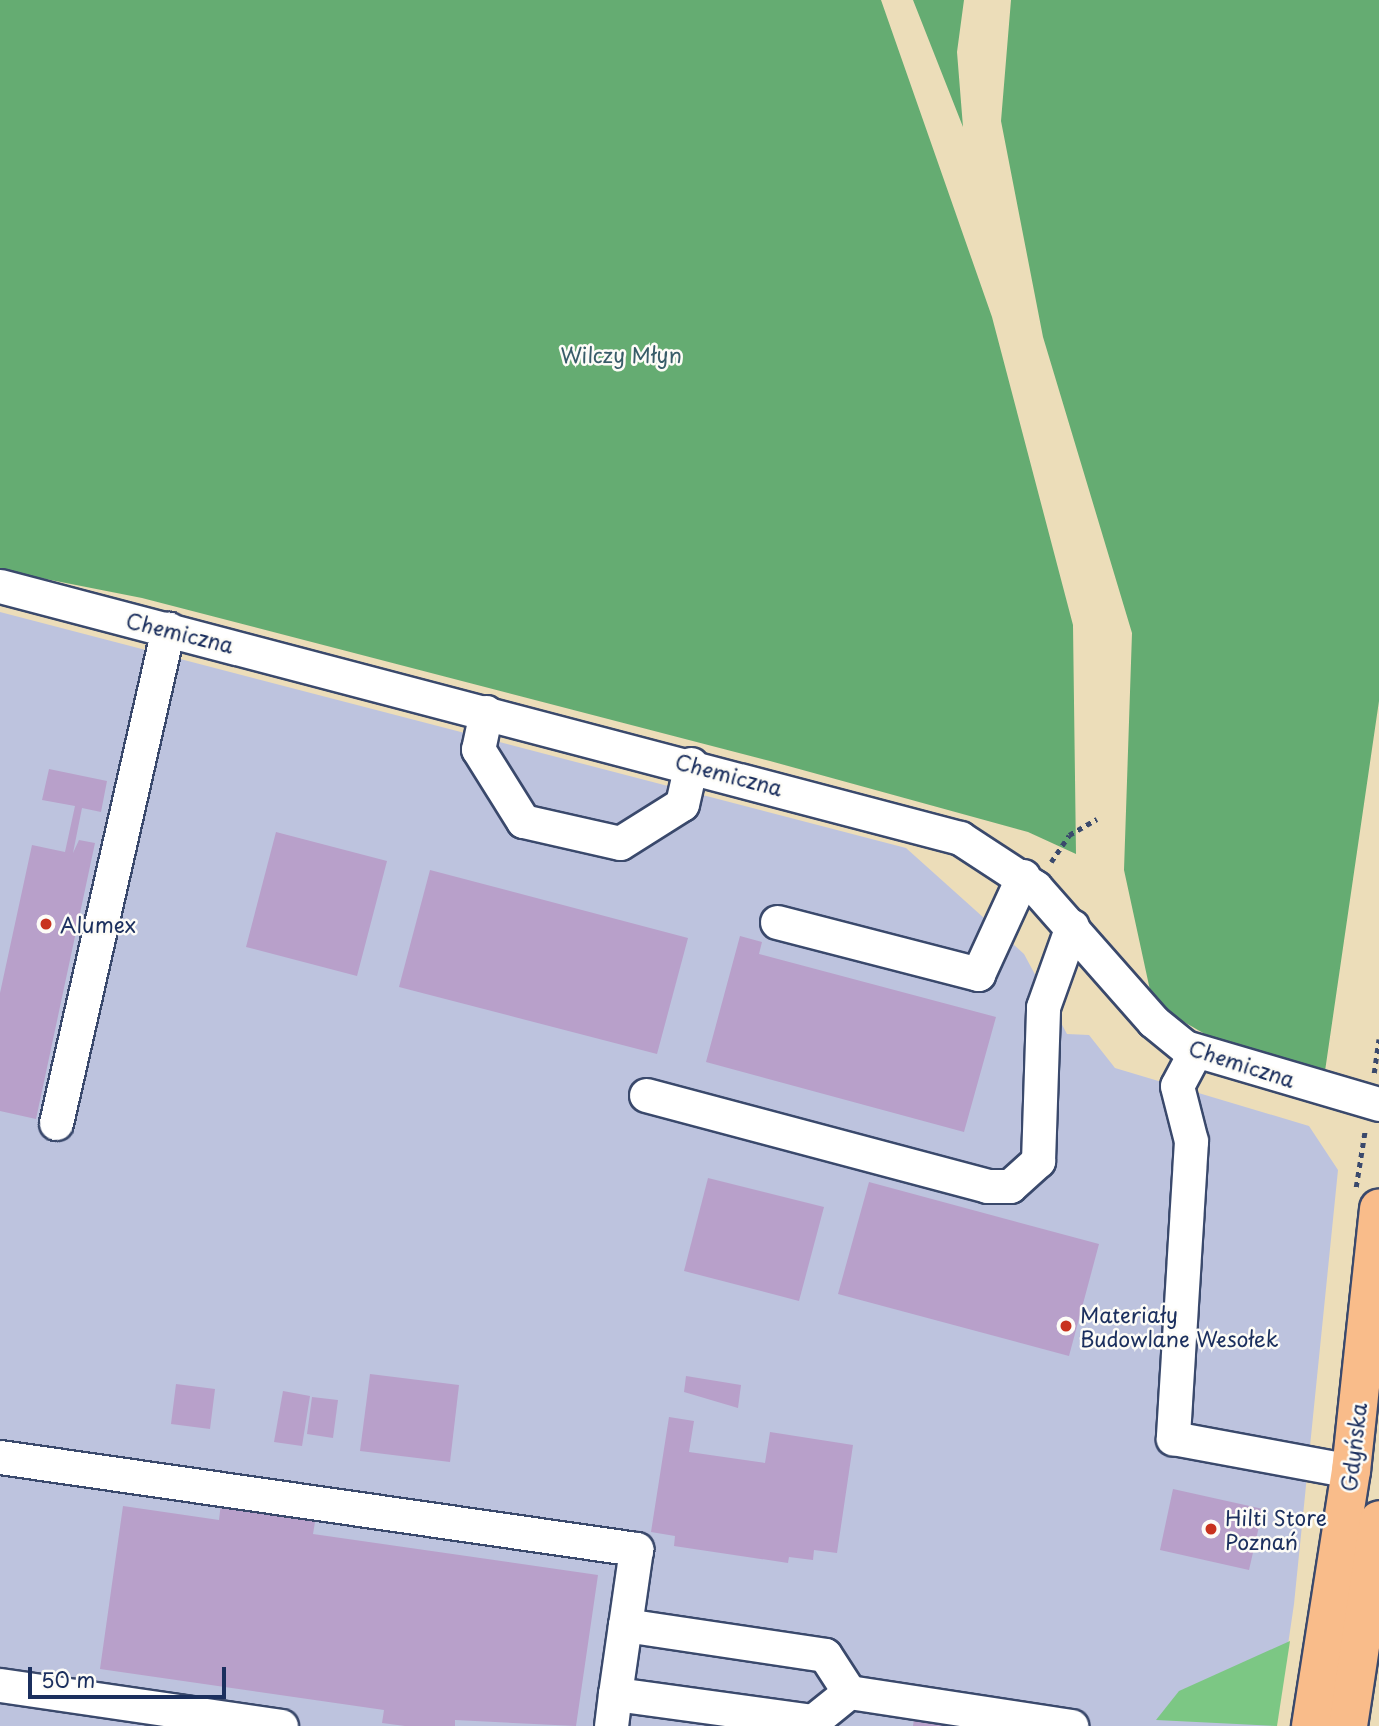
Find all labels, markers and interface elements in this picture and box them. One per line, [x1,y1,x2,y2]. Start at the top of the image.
park label: Wilczy Młyn [559,341,683,367]
street label: Chemiczna [124,606,236,658]
street label: Chemiczna [673,748,785,800]
place label: Alumex [60,911,136,937]
marker: Alumex [38,916,54,932]
street label: Chemiczna [1186,1034,1298,1092]
place label: Materiały Budowlane Wesołek [1080,1301,1279,1351]
marker: Materiały Budowlane Wesołek [1058,1318,1074,1334]
street label: Gdyńska [1335,1401,1371,1493]
place label: Hilti Store Poznań [1225,1504,1328,1554]
marker: Hilti Store Poznań [1203,1521,1219,1537]
scale bar [32,1652,229,1696]
text: 50 m [41,1663,95,1695]

